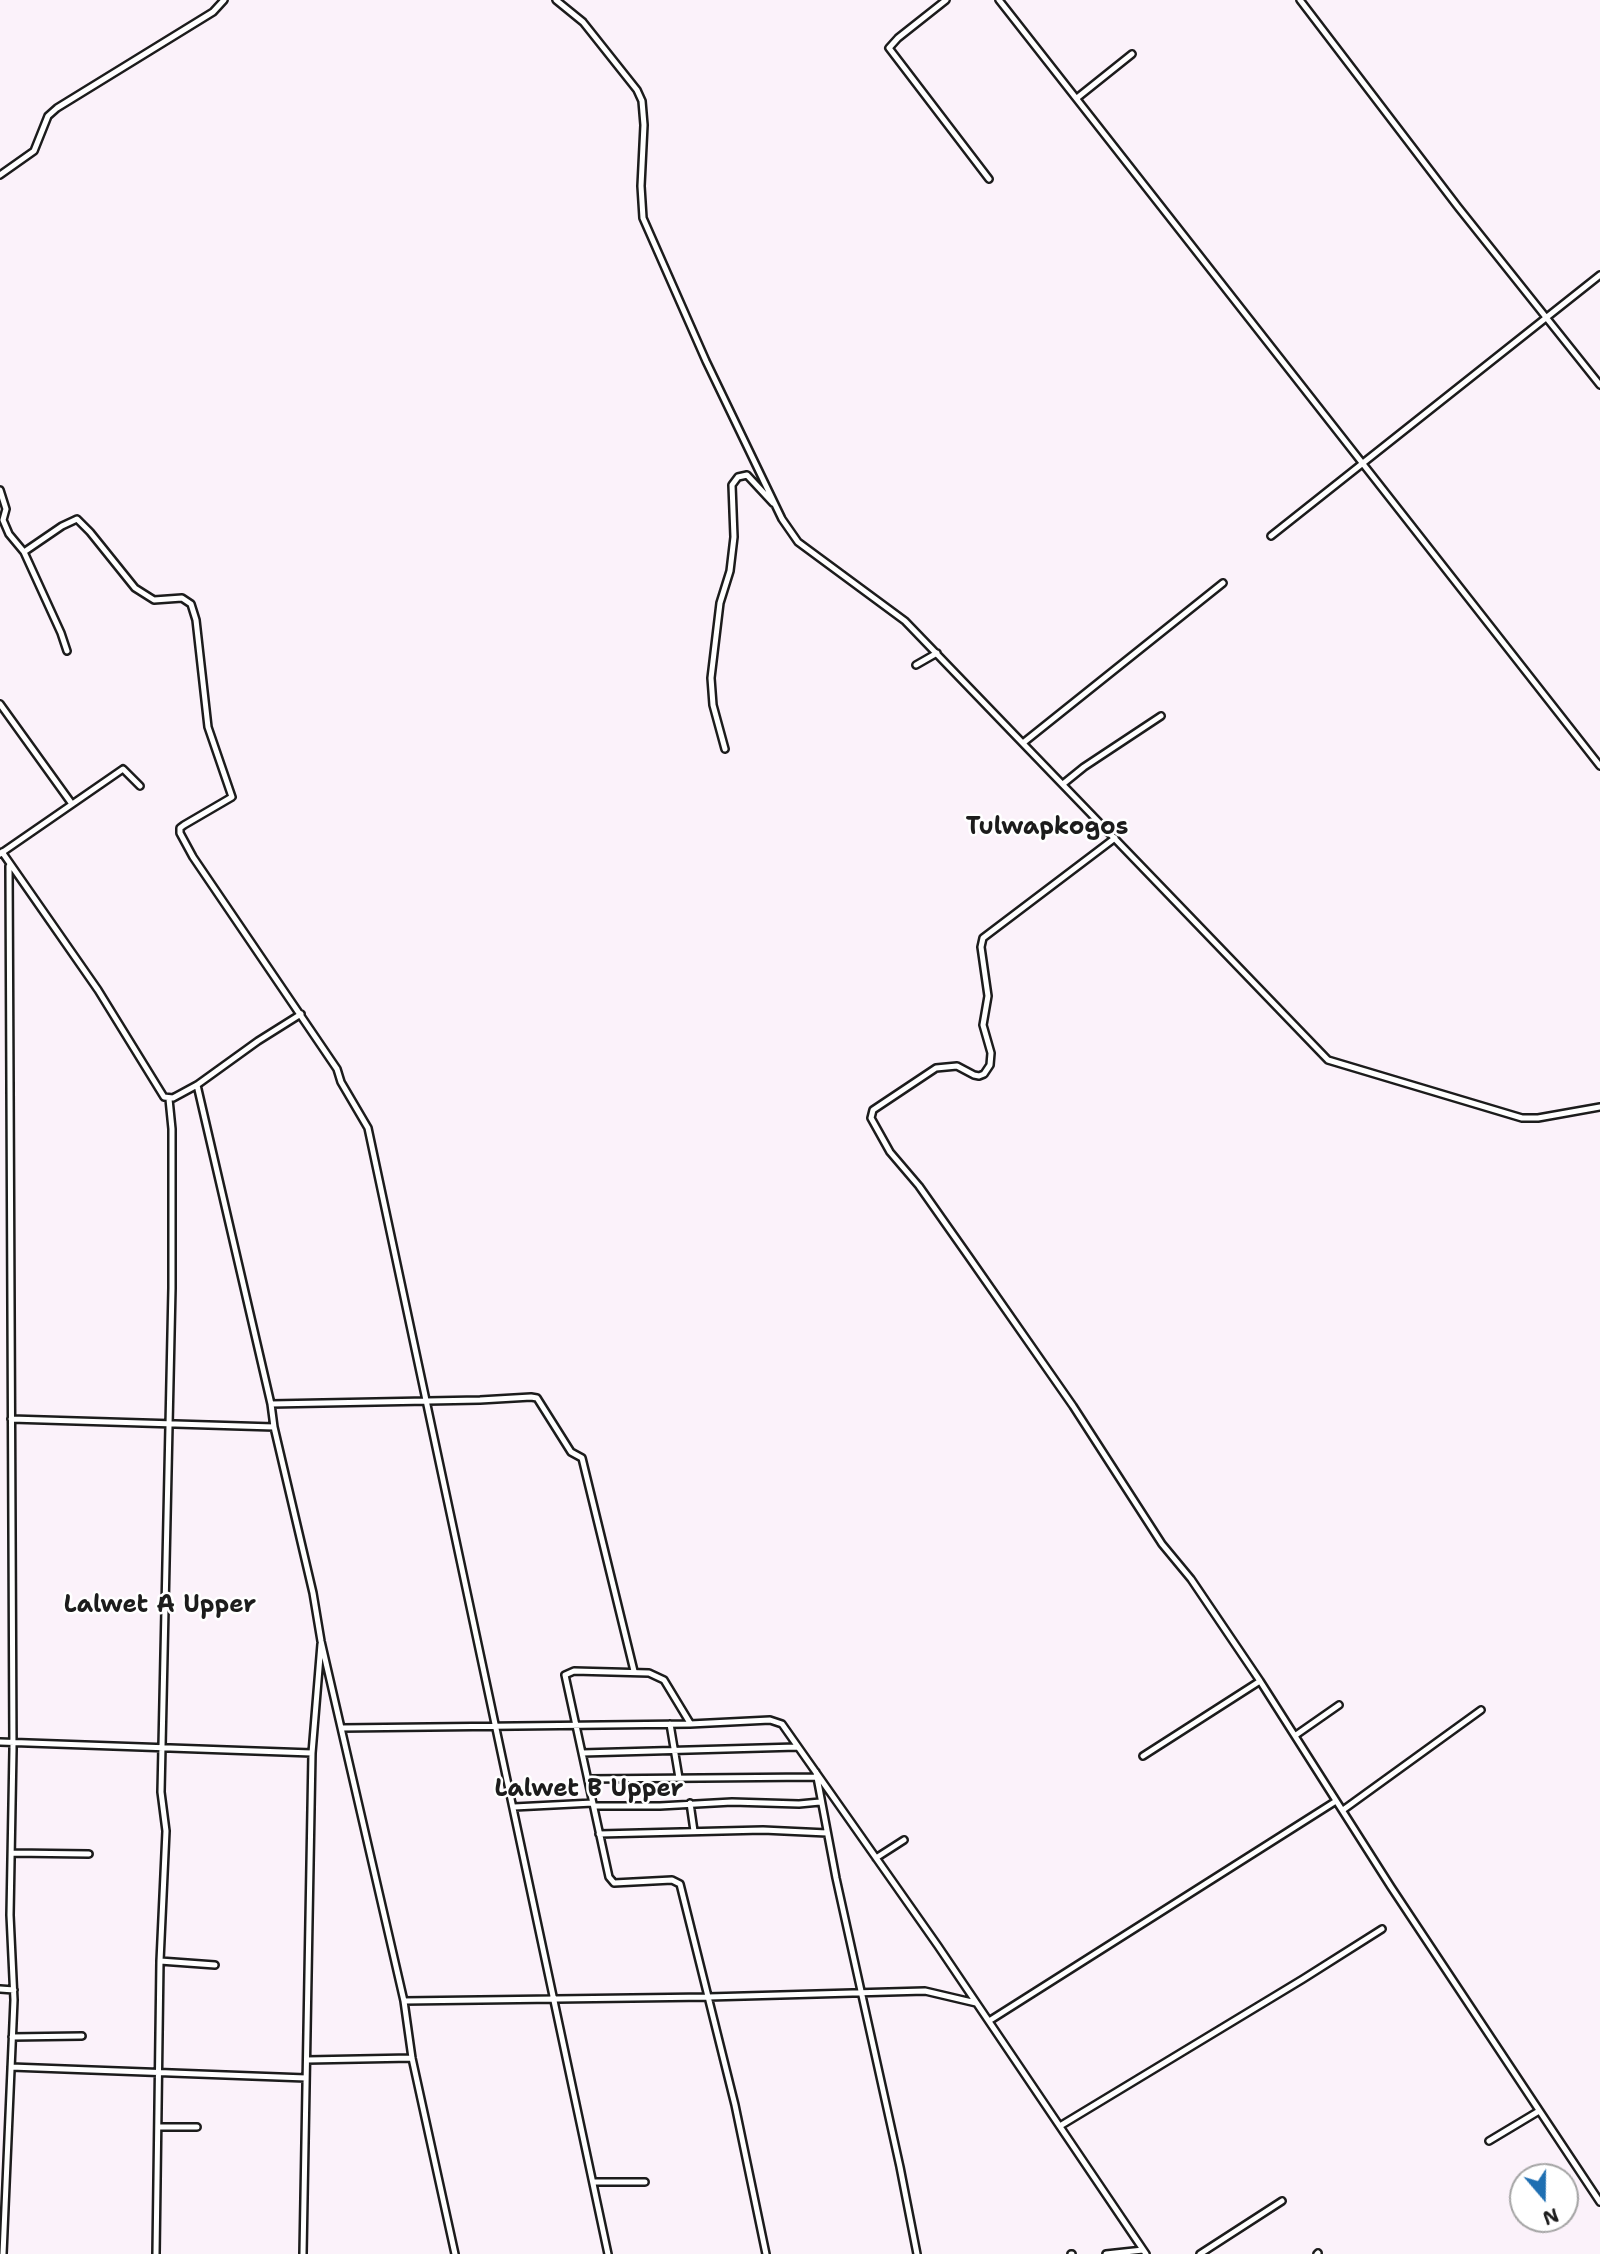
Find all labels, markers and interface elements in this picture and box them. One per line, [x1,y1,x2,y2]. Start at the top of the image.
district label: Tulwapkogos [966,814,1128,842]
district label: Lalwet A Upper [64,1592,256,1620]
district label: Lalwet B Upper [495,1776,683,1804]
north arrow [1509,2163,1579,2233]
text: N [1539,2202,1562,2231]

